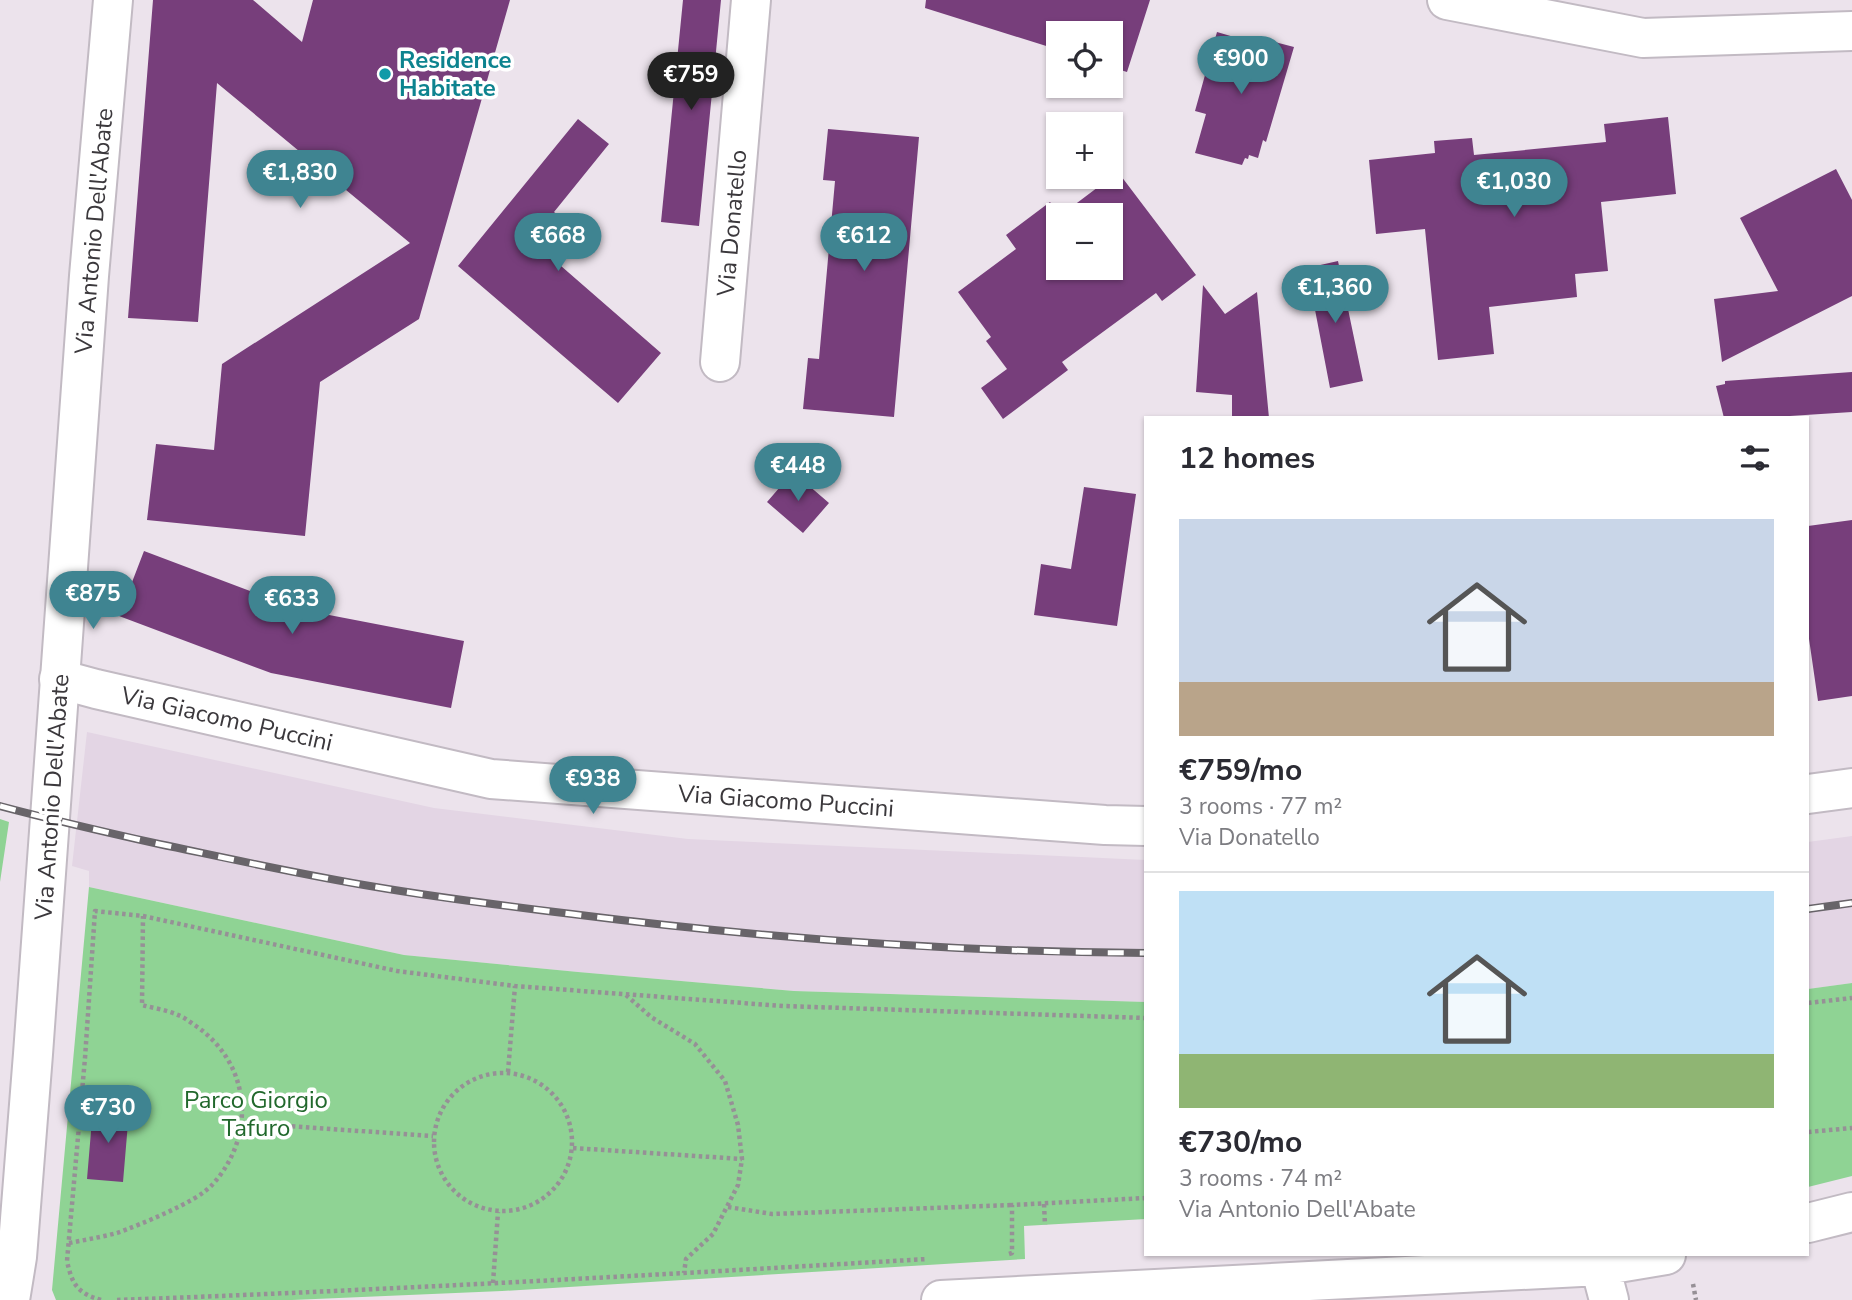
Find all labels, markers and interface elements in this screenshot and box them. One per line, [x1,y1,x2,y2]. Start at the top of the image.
map controls [1046,21,1123,280]
button: locate [1046,21,1123,98]
pin: €900 [1200,36,1282,96]
text: €900 [1213,43,1269,74]
place label: Residence Habitate [399,44,512,104]
pin: €759 [650,52,732,112]
text: €759 [663,59,719,90]
marker: Residence Habitate [377,66,393,82]
street label: Via Antonio Dell'Abate [67,107,121,356]
button: + [1046,112,1123,189]
street label: Via Donatello [710,148,754,299]
pin: €1,830 [243,150,357,210]
text: €1,830 [263,157,337,188]
pin: €1,030 [1457,160,1571,219]
text: €1,030 [1477,166,1551,197]
button: − [1046,203,1123,280]
pin: €668 [517,214,599,273]
pin: €612 [823,214,905,273]
text: €668 [530,220,586,251]
text: €612 [836,220,892,251]
pin: €1,360 [1278,266,1392,325]
text: €1,360 [1298,272,1372,303]
text: 12 homes [1179,438,1315,479]
icon: filters [1736,439,1774,477]
pin: €448 [757,444,839,503]
text: €448 [770,450,826,481]
icon: home [1414,564,1540,690]
pin: €875 [52,572,134,631]
pin: €633 [251,576,333,636]
text: €875 [65,578,121,609]
text: €633 [264,583,320,614]
street label: Via Antonio Dell'Abate [27,673,77,922]
street label: Via Giacomo Puccini [117,679,336,759]
text: €759/mo [1179,750,1302,791]
pin: €938 [552,756,634,816]
text: €938 [565,763,621,794]
street label: Via Giacomo Puccini [676,777,895,825]
text: 3 rooms · 77 m² [1179,791,1342,822]
text: Via Donatello [1179,822,1320,853]
icon: home [1414,936,1540,1062]
park label: Parco Giorgio Tafuro [184,1084,328,1144]
pin: €730 [67,1086,149,1145]
text: €730 [80,1092,136,1123]
text: €730/mo [1179,1122,1302,1163]
text: 3 rooms · 74 m² [1179,1163,1342,1194]
text: Via Antonio Dell'Abate [1179,1194,1416,1225]

